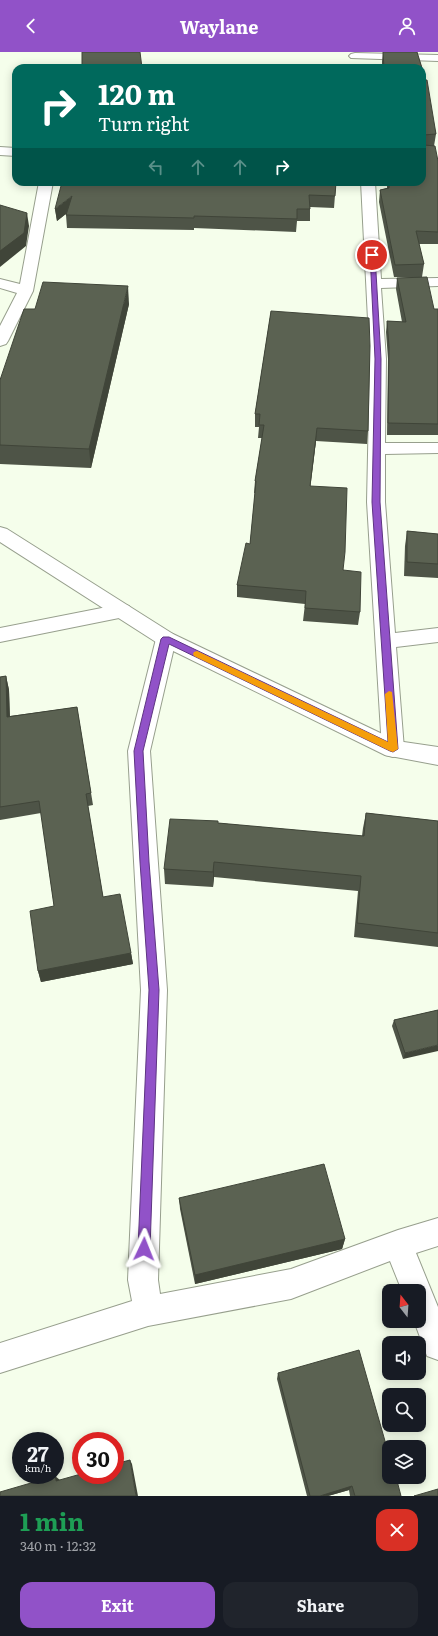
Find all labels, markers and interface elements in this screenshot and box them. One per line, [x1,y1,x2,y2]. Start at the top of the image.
text: Waylane [180,13,258,40]
icon: back [20,15,42,37]
icon: person [396,15,418,37]
text: 120 m [98,72,175,114]
icon: right [32,80,84,132]
text: Turn right [98,110,189,137]
icon: left [145,156,167,178]
icon: ahead [187,156,209,178]
icon: ahead [229,156,251,178]
icon: right [271,156,293,178]
pin [355,238,389,272]
icon: arrive [361,244,383,266]
position arrow [123,1228,165,1270]
north arrow [382,1284,426,1328]
map controls [382,1284,426,1484]
button: sound [382,1336,426,1380]
button: search [382,1388,426,1432]
speed limit sign: 30 [72,1432,124,1484]
text: 27 [27,1438,49,1468]
button: layers [382,1440,426,1484]
text: km/h [25,1460,51,1475]
text: 1 min [20,1503,84,1538]
button: close [376,1509,418,1551]
text: 340 m · 12:32 [20,1536,96,1555]
button: Exit [20,1582,215,1628]
button: Share [223,1582,418,1628]

